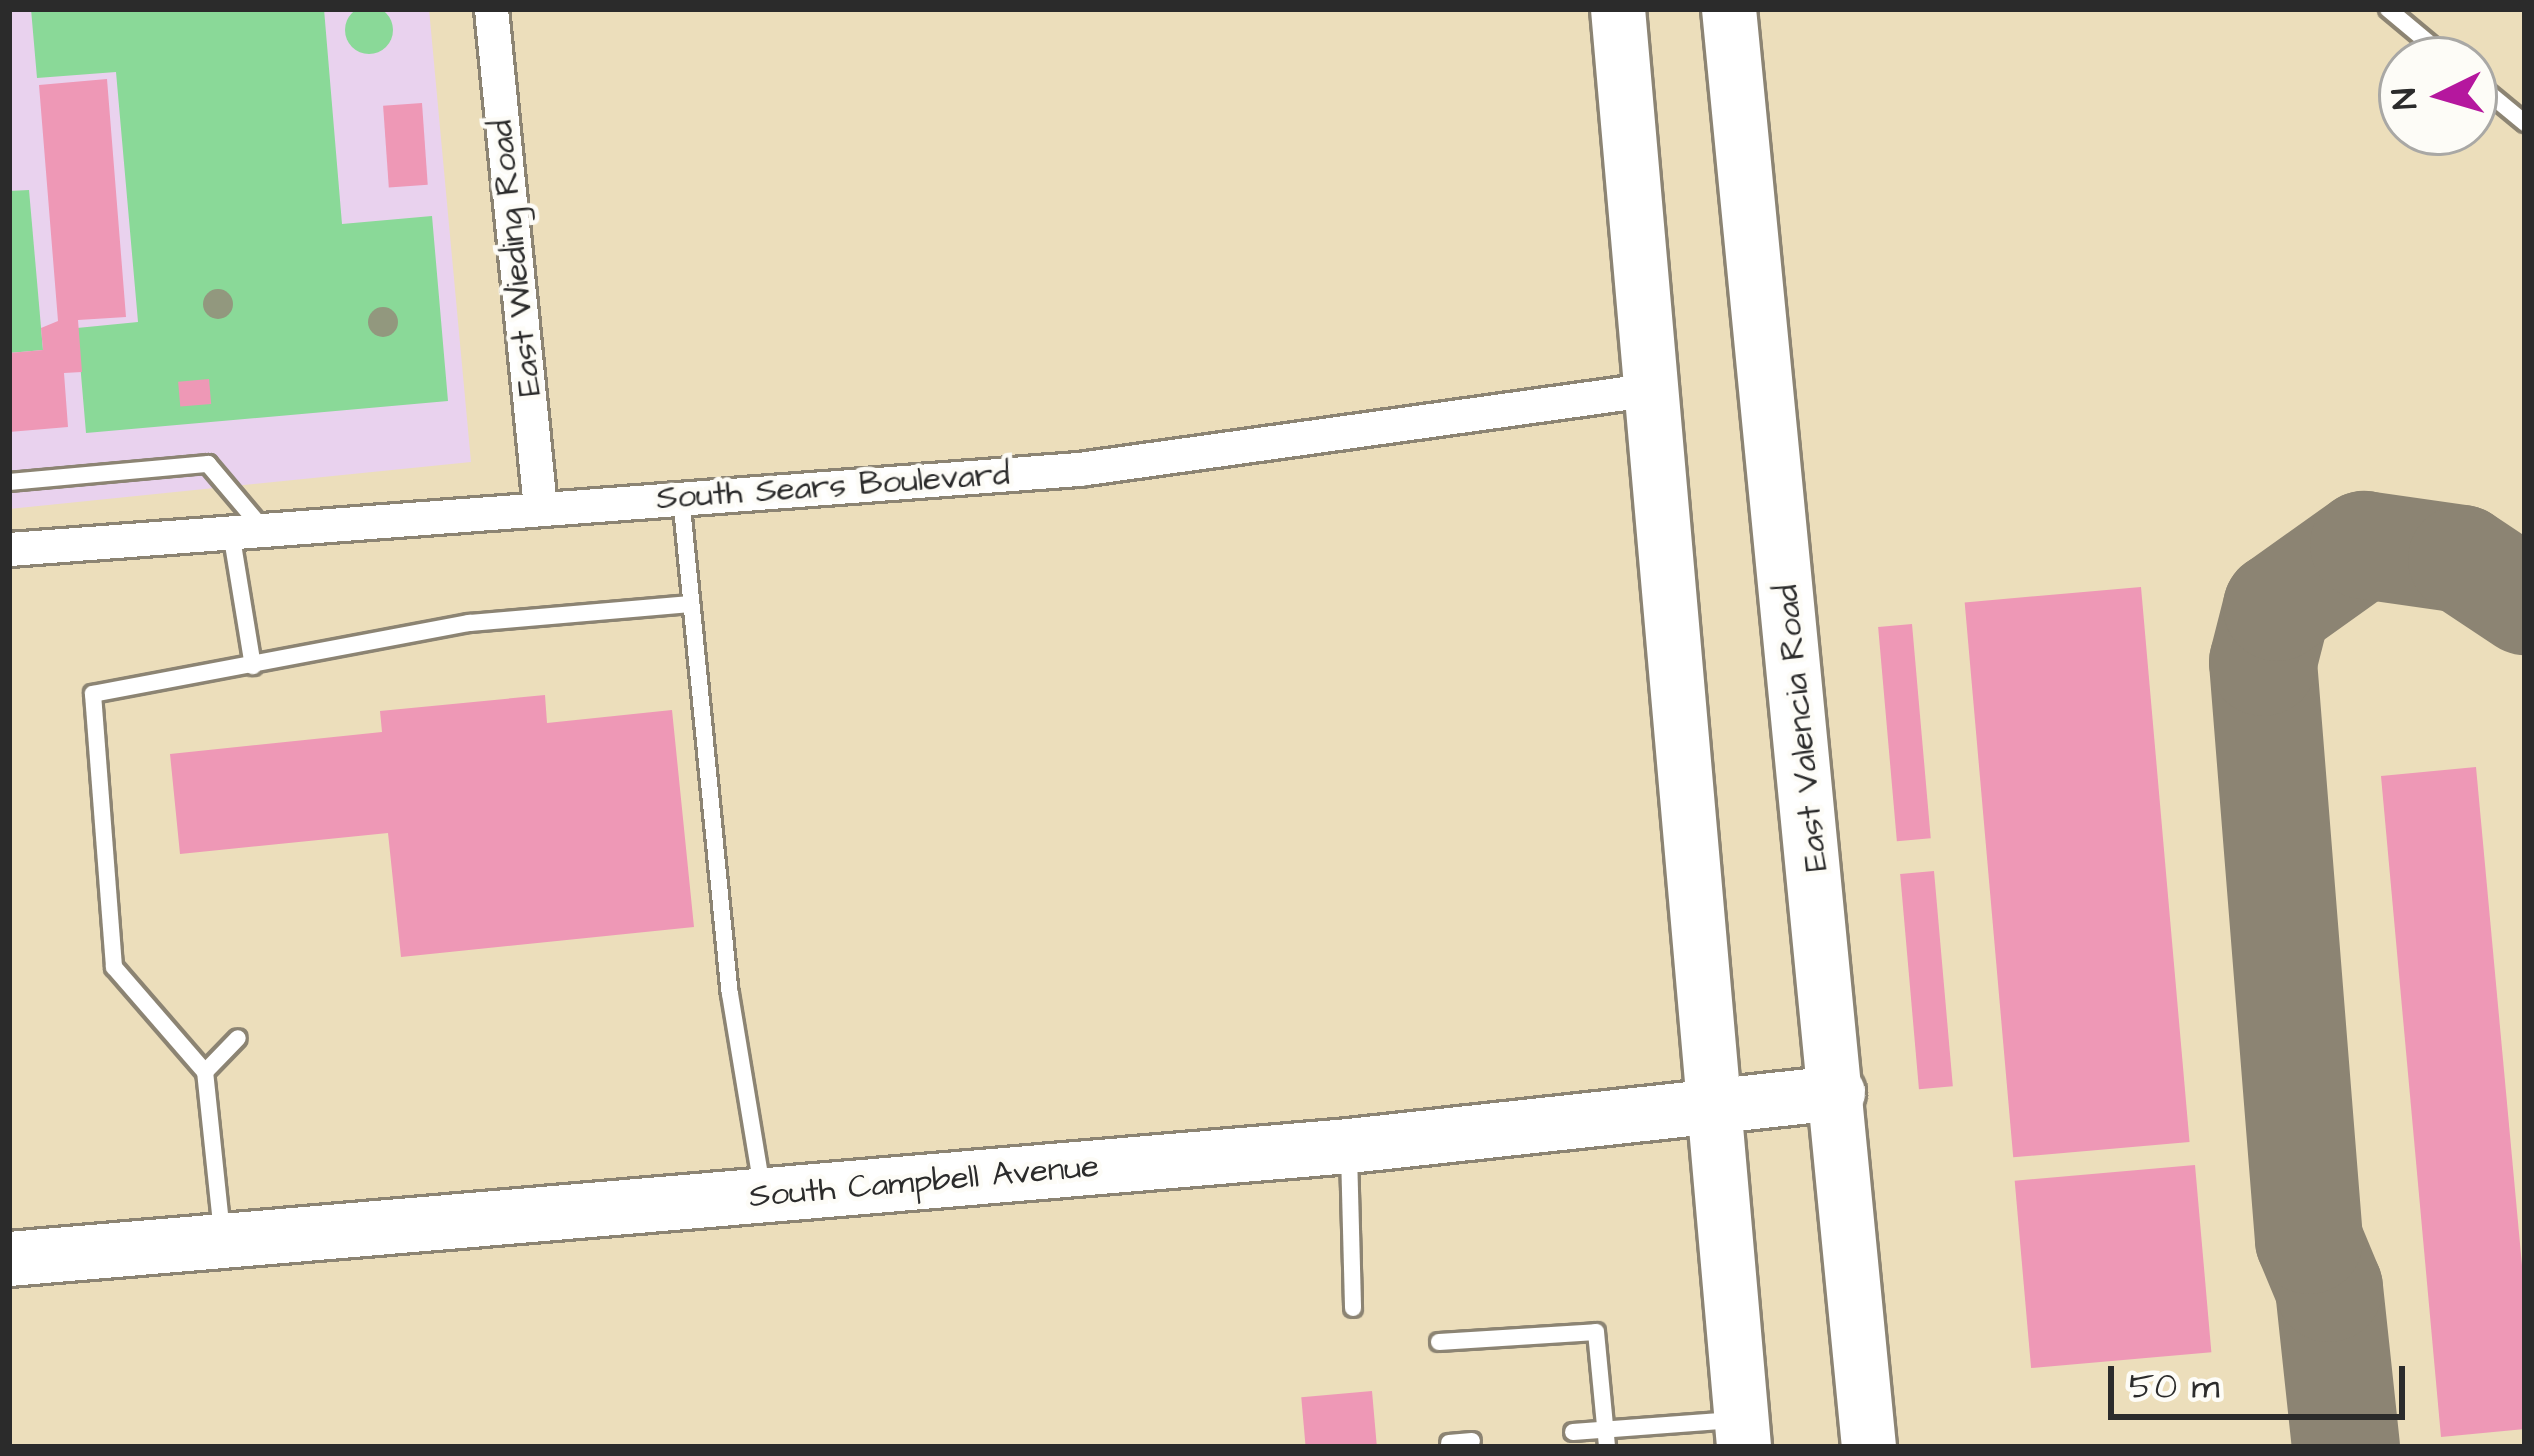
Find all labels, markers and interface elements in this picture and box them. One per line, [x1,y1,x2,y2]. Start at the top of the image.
north arrow [2378,36,2498,156]
text: N [2381,87,2429,111]
street label: East Wieding Road [482,118,550,398]
street label: South Sears Boulevard [655,455,1011,519]
street label: East Valencia Road [1767,583,1837,873]
street label: South Campbell Avenue [748,1147,1100,1217]
scale bar [2114,1342,2411,1416]
text: 50 m [2129,1361,2220,1412]

